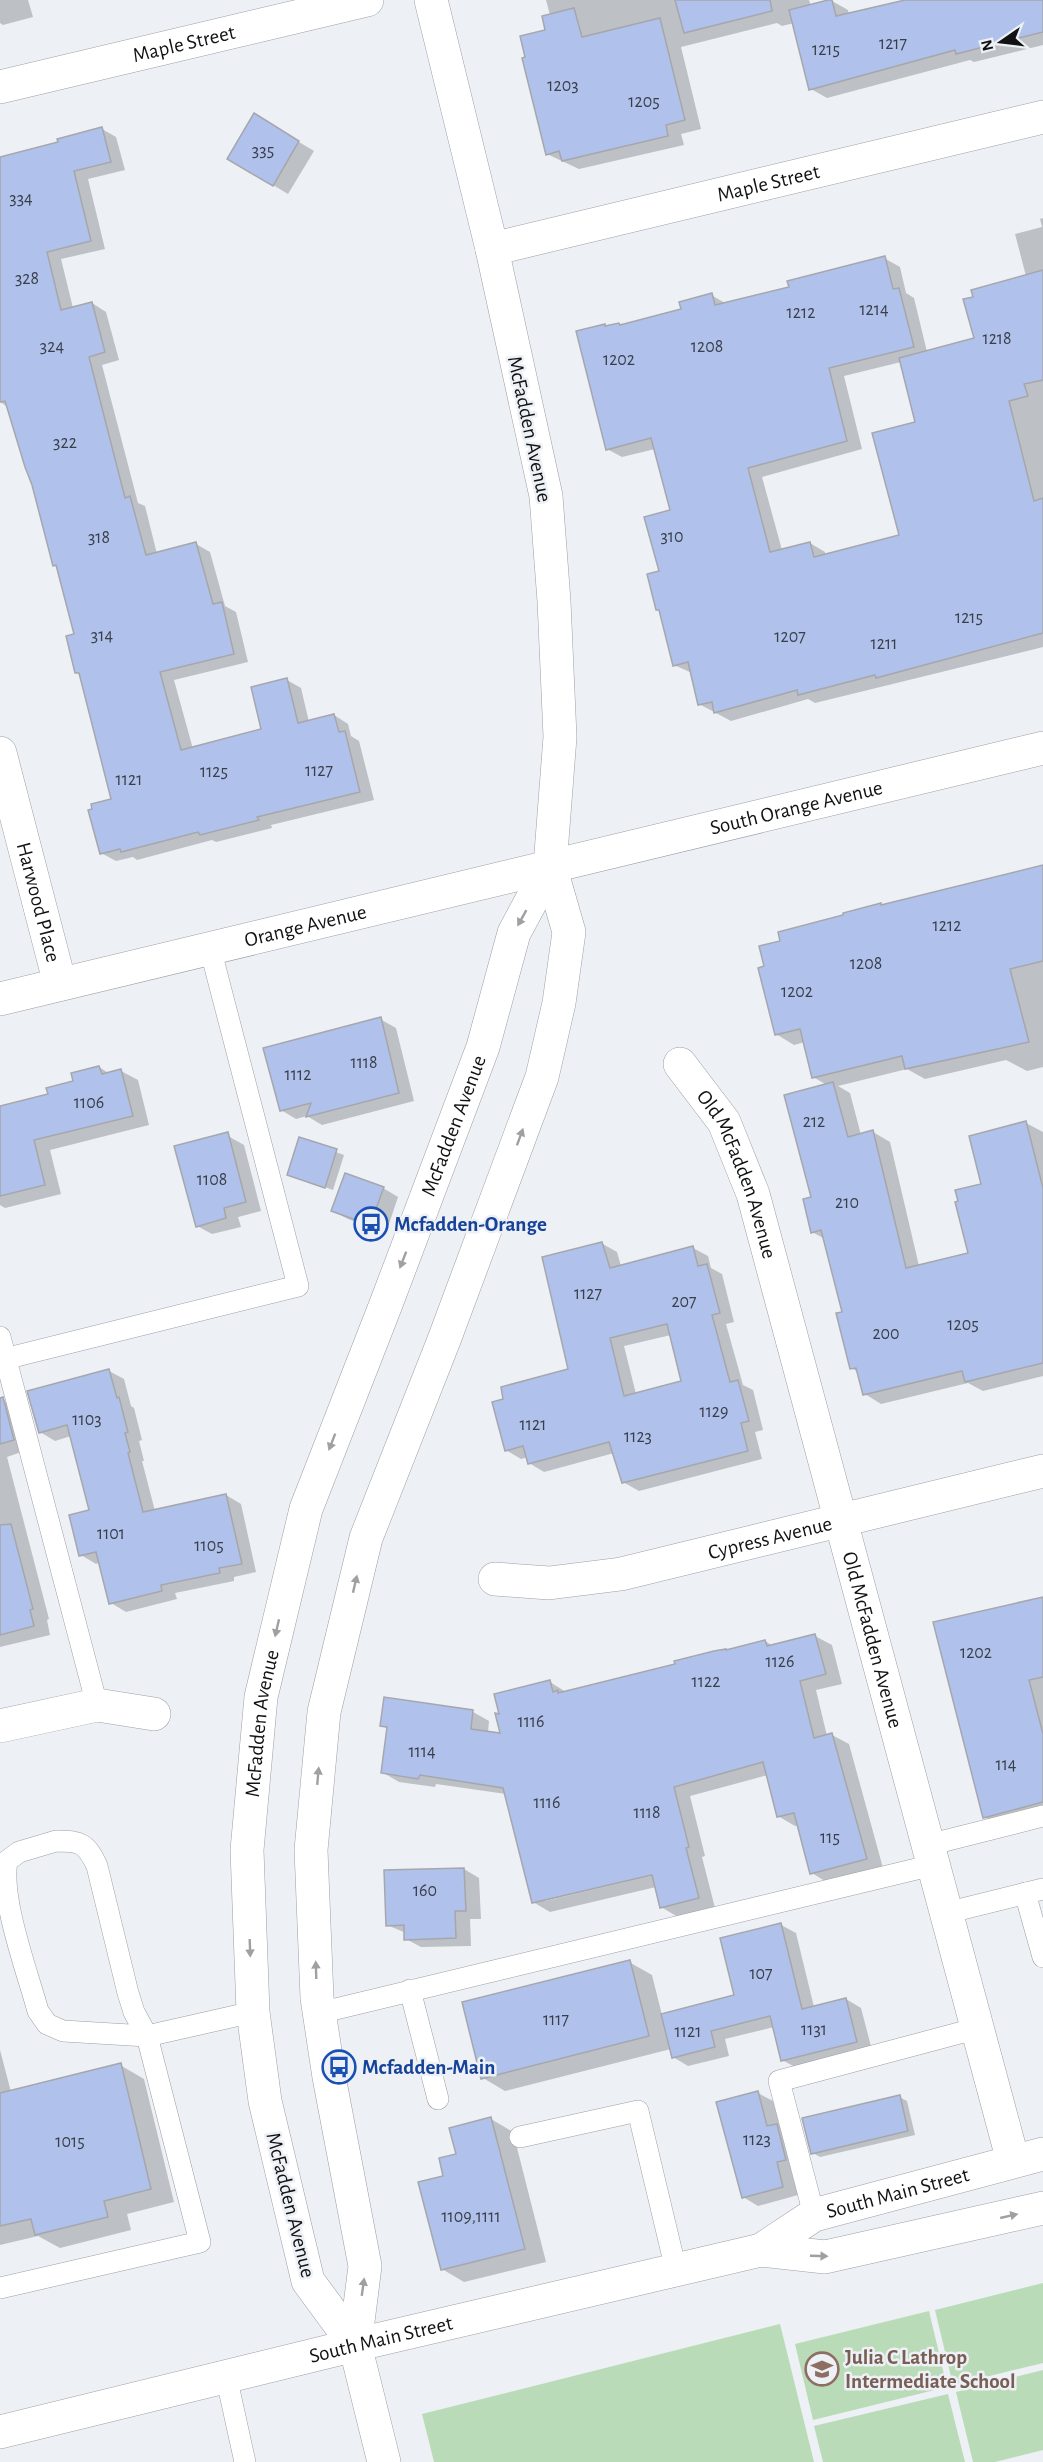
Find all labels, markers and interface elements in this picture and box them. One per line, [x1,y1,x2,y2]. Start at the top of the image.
north arrow [971,12,1031,72]
street label: Maple Street [131,22,238,66]
house number: 1217 [879,35,907,53]
text: N [978,38,997,53]
house number: 1215 [812,41,840,59]
house number: 1203 [547,77,579,95]
house number: 1205 [628,93,660,111]
house number: 335 [252,142,274,160]
street label: Maple Street [715,161,822,206]
house number: 334 [9,190,33,208]
house number: 328 [15,270,39,288]
house number: 1214 [859,301,889,319]
house number: 1212 [787,304,815,322]
house number: 1218 [982,330,1012,348]
house number: 324 [40,338,64,356]
house number: 1208 [691,338,723,356]
house number: 1202 [603,351,635,369]
street label: McFadden Avenue [504,354,555,504]
house number: 322 [53,434,77,452]
house number: 310 [660,528,684,546]
house number: 318 [88,529,110,547]
house number: 1215 [955,609,983,627]
house number: 314 [91,627,113,645]
house number: 1207 [774,628,806,646]
house number: 1211 [871,635,897,653]
house number: 1127 [305,762,333,780]
house number: 1125 [200,763,228,781]
house number: 1121 [116,771,142,789]
street label: South Orange Avenue [708,777,885,839]
street label: Harwood Place [13,840,64,964]
street label: Orange Avenue [242,901,369,951]
one-way arrow [517,910,527,927]
house number: 1212 [933,917,961,935]
house number: 1208 [850,955,882,973]
house number: 1202 [781,983,813,1001]
street label: McFadden Avenue [418,1053,490,1199]
house number: 1118 [350,1054,378,1072]
house number: 1112 [285,1066,311,1084]
street label: Old McFadden Avenue [692,1086,780,1261]
house number: 1106 [74,1094,104,1112]
house number: 212 [803,1113,825,1131]
one-way arrow [516,1128,525,1146]
house number: 1108 [197,1171,227,1189]
house number: 210 [835,1194,859,1212]
bus stop icon: Mcfadden-Orange [353,1206,389,1242]
place label: Mcfadden-Orange [394,1214,547,1235]
one-way arrow [397,1251,407,1269]
house number: 1127 [574,1285,602,1303]
house number: 207 [671,1293,697,1311]
house number: 1205 [947,1316,979,1334]
house number: 200 [872,1325,900,1343]
house number: 1129 [699,1403,729,1421]
house number: 1103 [72,1411,102,1429]
house number: 1121 [520,1416,546,1434]
house number: 1123 [624,1428,652,1446]
one-way arrow [327,1433,337,1451]
street label: Cypress Avenue [706,1513,834,1563]
house number: 1101 [97,1525,125,1543]
house number: 1105 [194,1537,224,1555]
street label: Old McFadden Avenue [839,1549,906,1730]
one-way arrow [350,1575,360,1594]
one-way arrow [272,1619,282,1637]
house number: 1202 [960,1644,992,1662]
street label: McFadden Avenue [242,1648,283,1798]
house number: 1126 [765,1653,795,1671]
house number: 1122 [692,1673,720,1691]
house number: 1116 [517,1713,545,1731]
house number: 1114 [408,1743,436,1761]
house number: 114 [995,1756,1017,1774]
one-way arrow [313,1766,323,1785]
house number: 1116 [533,1794,561,1812]
house number: 1118 [633,1804,661,1822]
house number: 115 [820,1829,840,1847]
house number: 160 [413,1882,437,1900]
one-way arrow [246,1939,255,1958]
one-way arrow [312,1961,321,1980]
house number: 107 [749,1965,773,1983]
house number: 1117 [543,2011,569,2029]
house number: 1131 [801,2021,827,2039]
house number: 1121 [675,2023,701,2041]
bus stop icon: Mcfadden-Main [321,2049,357,2085]
place label: Mcfadden-Main [362,2057,495,2078]
street label: McFadden Avenue [262,2130,319,2280]
house number: 1123 [743,2131,771,2149]
house number: 1015 [55,2133,85,2151]
street label: South Main Street [824,2164,972,2222]
house number: 1109,1111 [441,2208,501,2226]
one-way arrow [1000,2210,1019,2220]
one-way arrow [809,2251,828,2260]
one-way arrow [358,2277,367,2296]
street label: South Main Street [307,2312,455,2367]
place label: Julia C Lathrop Intermediate School [845,2347,1015,2392]
school or university icon: Julia C Lathrop Intermediate School [804,2351,840,2387]

